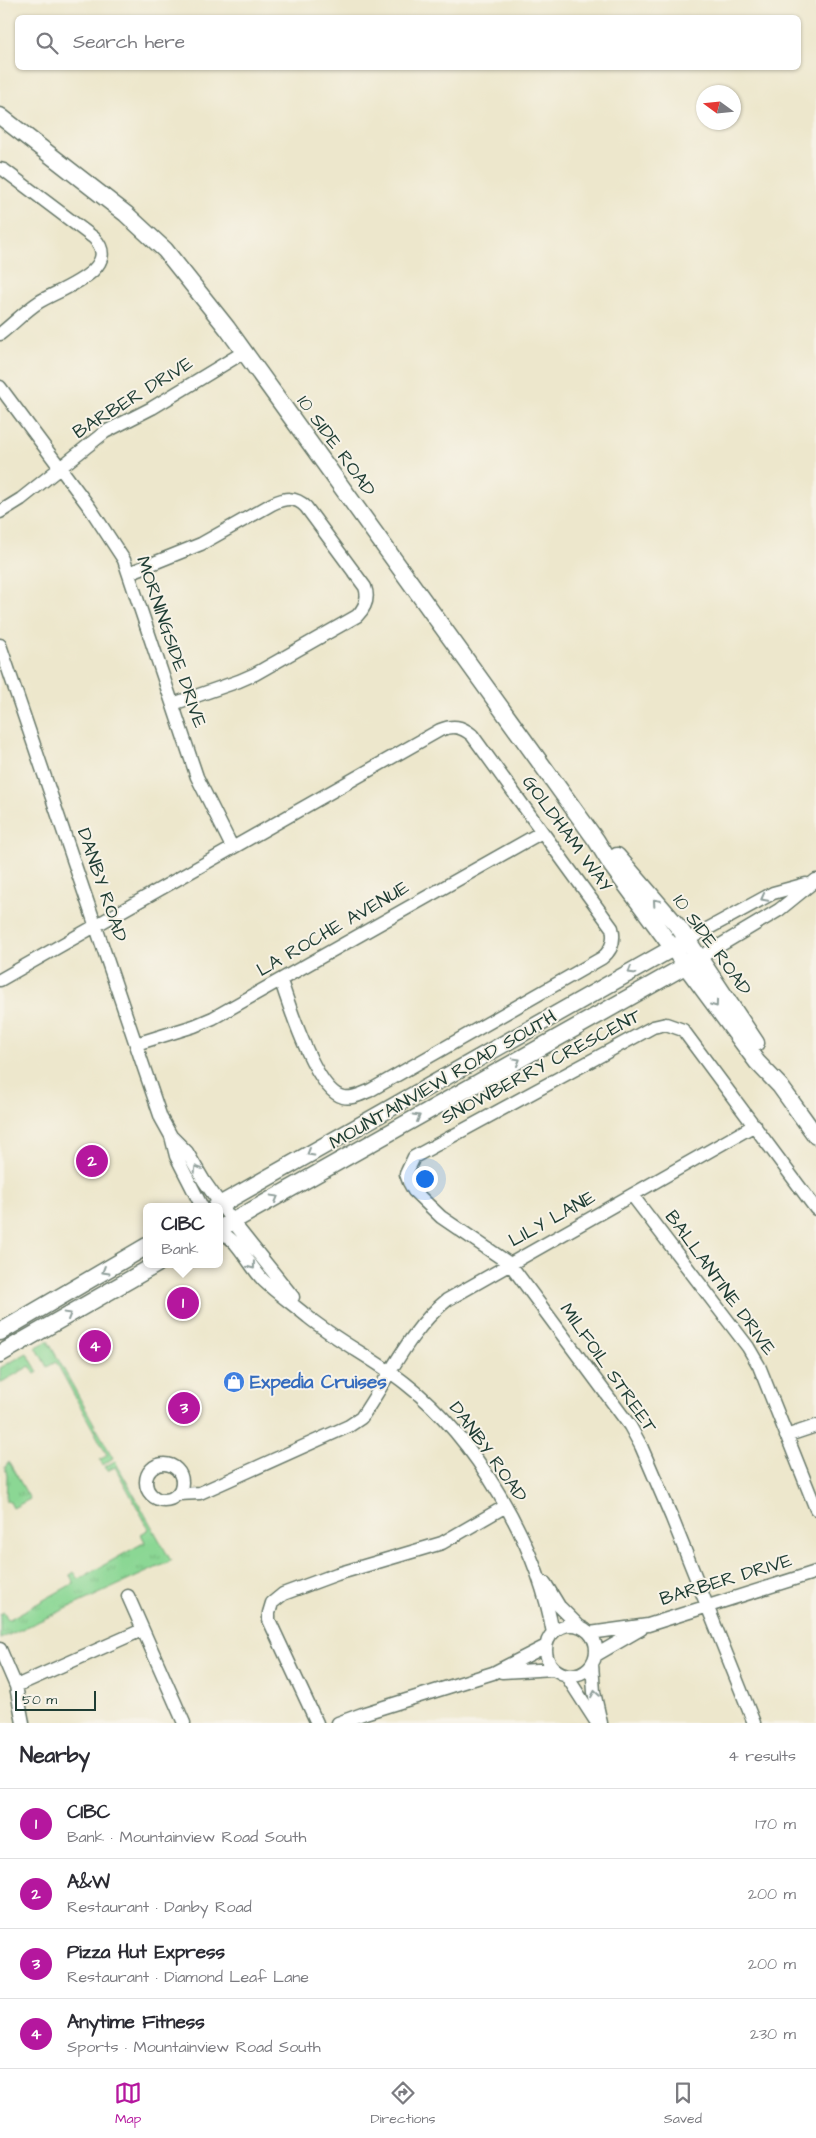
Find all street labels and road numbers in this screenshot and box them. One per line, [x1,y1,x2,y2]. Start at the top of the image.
street label: BARBER DRIVE [68,350,198,446]
street label: 10 SIDE ROAD [290,390,382,502]
street label: MORNINGSIDE DRIVE [129,553,213,731]
street label: GOLDHAM WAY [515,770,619,898]
street label: DANBY ROAD [70,825,134,945]
street label: LA ROCHE AVENUE [252,874,414,984]
street label: 10 SIDE ROAD [666,889,758,1001]
street label: SNOWBERRY CRESCENT [436,1003,646,1131]
street label: MOUNTAINVIEW ROAD SOUTH [324,1004,562,1156]
street label: LILY LANE [504,1184,600,1254]
street label: BALLANTINE DRIVE [658,1205,782,1361]
street label: MILFOIL STREET [553,1298,663,1439]
street label: DANBY ROAD [442,1396,534,1508]
street label: BARBER DRIVE [657,1547,795,1613]

